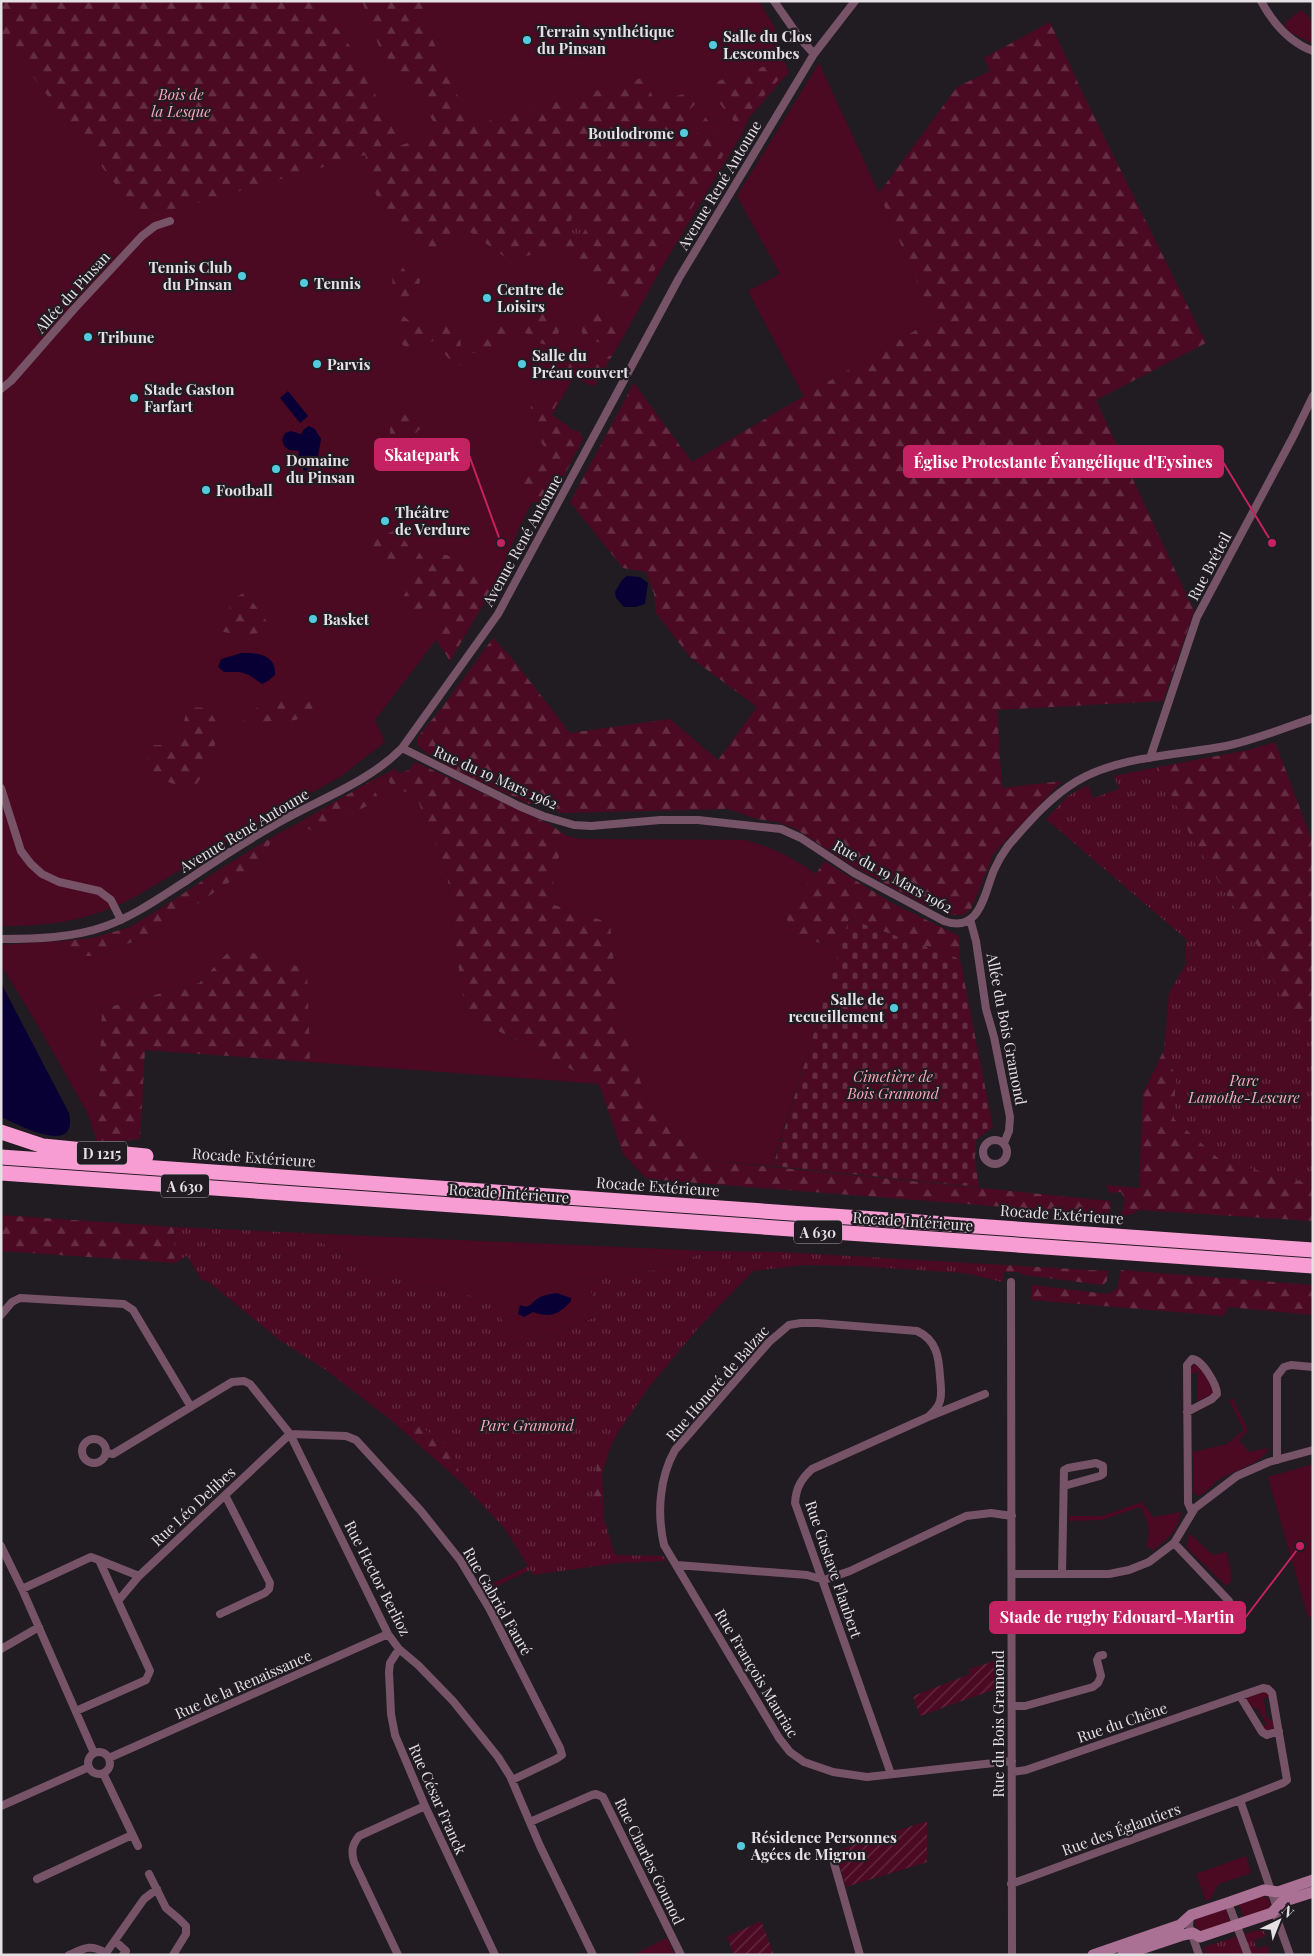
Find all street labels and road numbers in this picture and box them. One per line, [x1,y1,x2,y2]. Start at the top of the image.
street label: Avenue René Antoune [672,117,766,254]
street label: Allée du Pinsan [29,247,114,338]
street label: Avenue René Antoune [477,471,567,610]
street label: Rue Bréteil [1183,528,1235,604]
street label: Rue du 19 Mars 1962 [431,741,561,813]
street label: Avenue René Antoune [175,783,312,877]
street label: Rue du 19 Mars 1962 [830,835,956,917]
street label: Allée du Bois Gramond [982,950,1032,1107]
road number: D 1215 [77,1142,127,1164]
street label: Rocade Extérieure [192,1143,316,1171]
street label: Rocade Extérieure [596,1172,720,1200]
road number: A 630 [161,1174,209,1198]
street label: Rocade Intérieure [448,1179,570,1207]
street label: Rocade Extérieure [1000,1200,1124,1228]
street label: Rocade Intérieure [852,1207,974,1235]
road number: A 630 [794,1220,842,1244]
street label: Rue Honoré de Balzac [661,1321,773,1445]
street label: Rue Léo Delibes [147,1462,239,1550]
street label: Rue Gustave Flaubert [801,1498,867,1641]
street label: Rue Hector Berlioz [340,1517,416,1639]
street label: Rue Gabriel Fauré [459,1543,537,1659]
street label: Rue François Mauriac [711,1605,803,1741]
street label: Rue de la Renaissance [172,1645,314,1723]
street label: Rue du Bois Gramond [988,1650,1008,1798]
street label: Rue du Chêne [1074,1697,1170,1747]
street label: Rue César Franck [405,1741,472,1858]
street label: Rue Charles Gounod [611,1794,689,1928]
street label: Rue des Églantiers [1059,1798,1183,1860]

